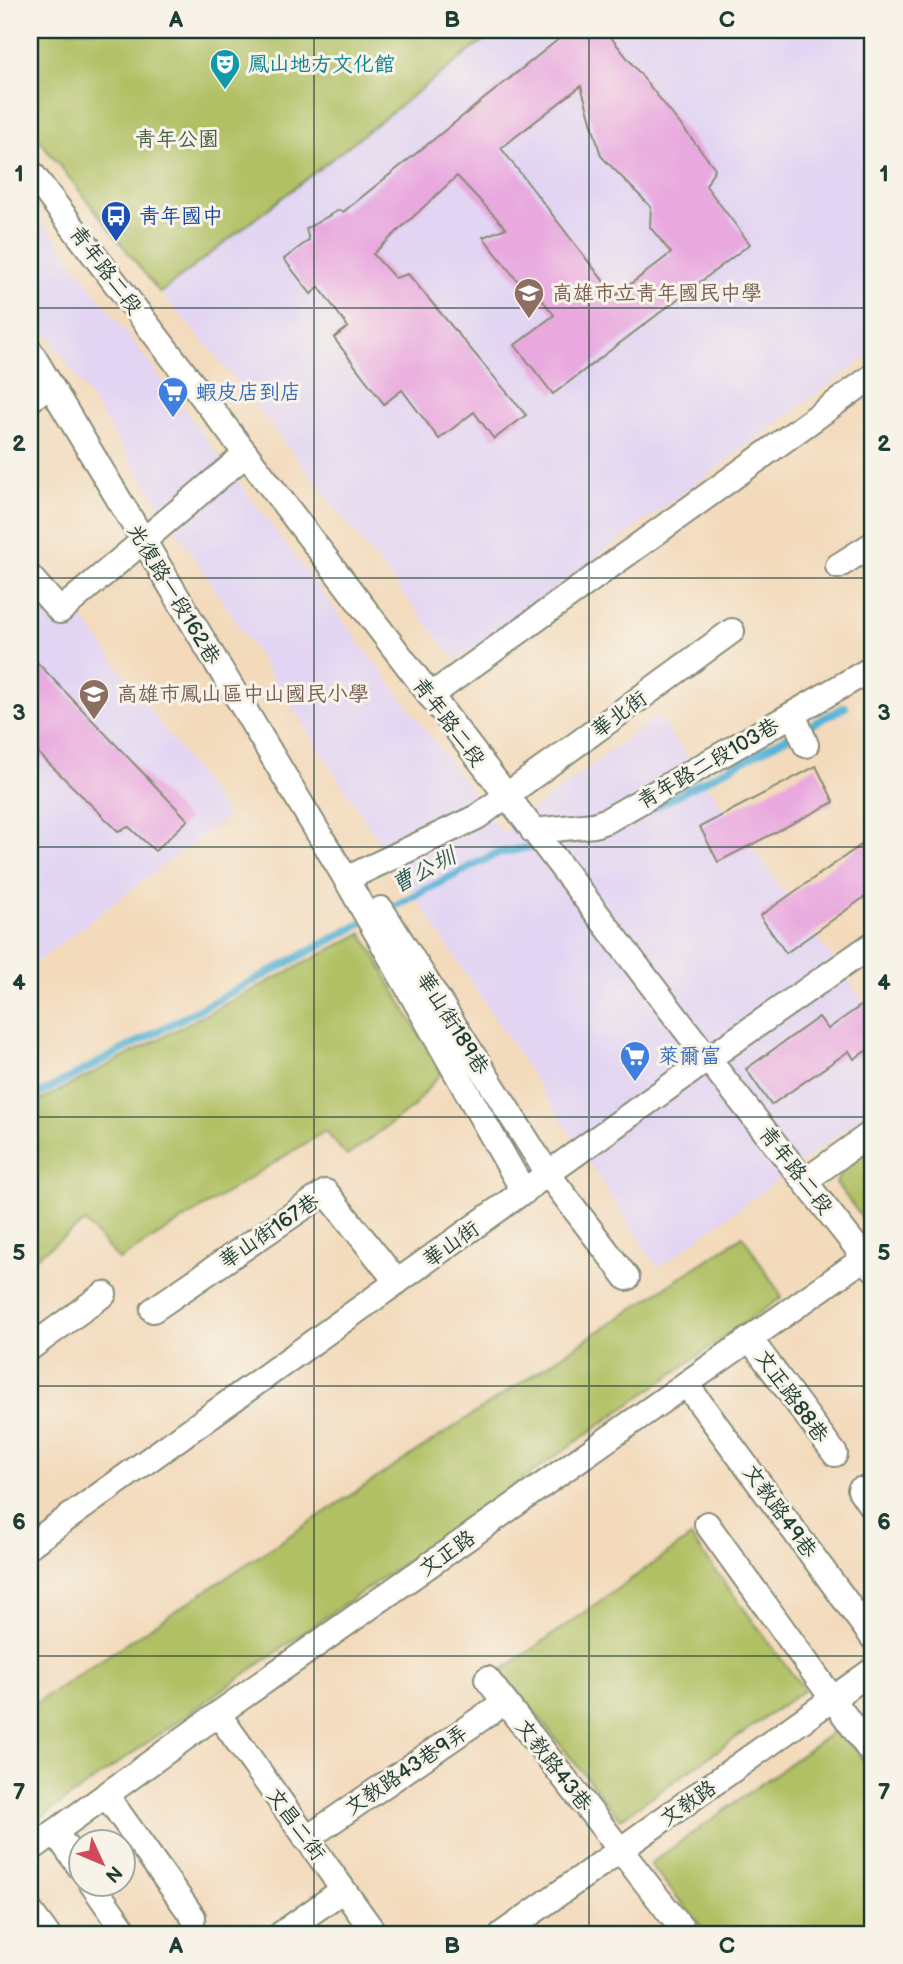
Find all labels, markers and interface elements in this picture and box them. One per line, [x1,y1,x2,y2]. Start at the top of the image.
text: A [168,6,184,34]
text: B [444,6,460,34]
text: C [719,6,735,34]
theatre icon: 鳳山地方文化館 [208,47,242,91]
place label: 鳳山地方文化館 [248,52,395,77]
park label: 青年公園 [135,127,219,152]
text: 1 [14,160,24,188]
text: 1 [879,160,889,188]
bus stop icon: 青年國中 [99,199,133,243]
place label: 青年國中 [139,204,223,229]
street label: 青年路二段 [64,221,147,320]
school or university icon: 高雄市立青年國民中學 [512,276,546,320]
place label: 高雄市立青年國民中學 [552,281,762,306]
supermarket icon: 蝦皮店到店 [156,375,190,419]
place label: 蝦皮店到店 [196,380,301,405]
text: 2 [12,430,26,458]
text: 2 [877,430,891,458]
street label: 光復路一段162巷 [122,520,225,669]
street label: 青年路二段 [407,673,490,772]
school or university icon: 高雄市鳳山區中山國民小學 [77,677,111,721]
place label: 高雄市鳳山區中山國民小學 [117,682,369,707]
street label: 華北街 [586,686,652,743]
text: 3 [12,699,26,727]
text: 3 [877,699,891,727]
street label: 青年路二段103巷 [633,713,784,814]
water label: 曹公圳 [386,841,463,899]
street label: 華山街189巷 [411,967,494,1079]
text: 4 [12,969,26,997]
text: 4 [877,969,891,997]
supermarket icon: 萊爾富 [618,1039,652,1083]
place label: 萊爾富 [658,1044,721,1069]
street label: 青年路二段 [753,1121,838,1219]
street label: 華山街167巷 [215,1189,324,1274]
street label: 華山街 [418,1216,484,1273]
text: 5 [12,1239,26,1267]
text: 5 [877,1239,891,1267]
street label: 文正路88巷 [750,1345,834,1448]
street label: 文教路49巷 [737,1460,822,1563]
text: 6 [12,1508,26,1536]
text: 6 [877,1508,891,1536]
street label: 文正路 [414,1525,480,1582]
street label: 文教路43巷 [510,1714,597,1816]
street label: 文教路43巷9弄 [340,1720,472,1821]
street label: 文教路 [655,1775,721,1832]
text: 7 [13,1778,26,1806]
text: 7 [878,1778,891,1806]
street label: 文昌二街 [261,1783,330,1866]
north arrow [66,1828,136,1898]
text: N [100,1861,126,1887]
text: A [168,1932,184,1960]
text: B [444,1932,460,1960]
text: C [719,1932,735,1960]

